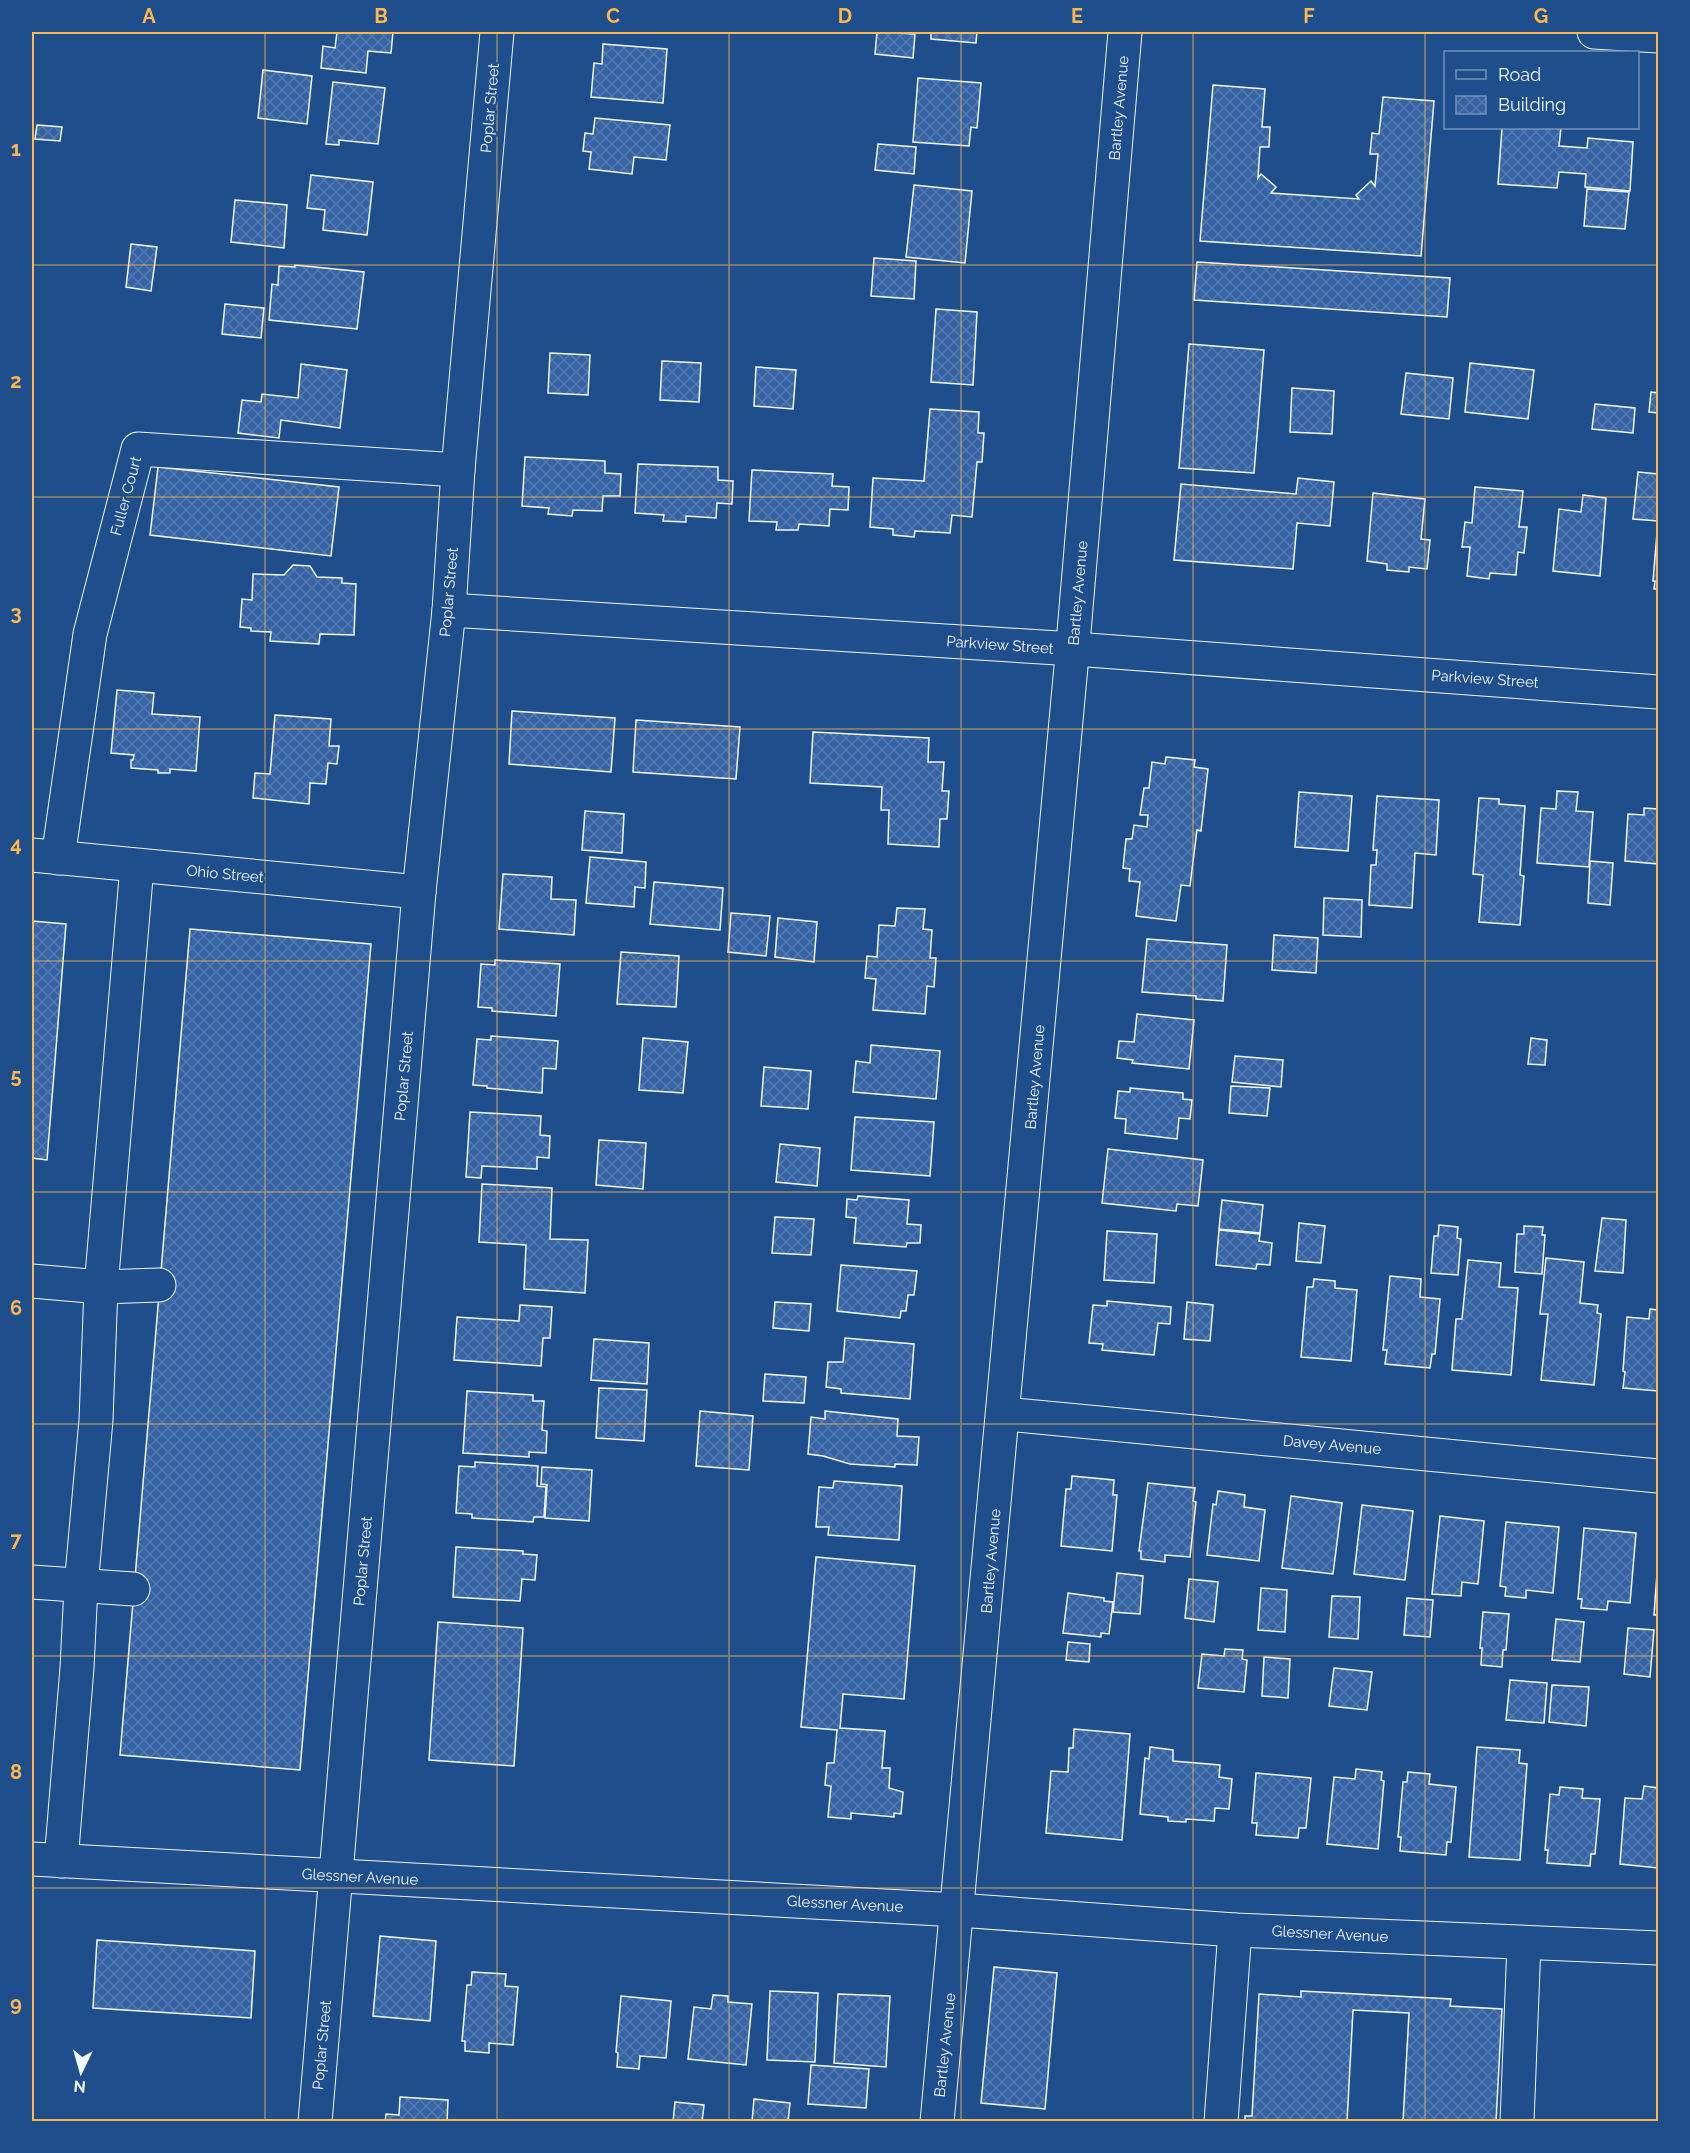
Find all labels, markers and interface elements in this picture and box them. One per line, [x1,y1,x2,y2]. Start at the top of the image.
text: A [142,4,156,28]
text: B [374,4,388,28]
text: C [606,4,620,28]
text: D [838,4,852,28]
text: E [1071,4,1083,28]
text: F [1303,4,1315,28]
text: G [1534,4,1548,28]
legend [1444,51,1639,129]
street label: Bartley Avenue [1105,55,1133,161]
street label: Poplar Street [477,62,503,154]
text: Road [1498,64,1541,85]
text: Building [1498,94,1566,115]
text: 1 [11,137,21,161]
text: 2 [10,369,22,393]
street label: Fuller Court [107,454,145,538]
street label: Bartley Avenue [1064,540,1092,646]
street label: Poplar Street [436,546,462,638]
text: 3 [10,601,22,625]
street label: Parkview Street [946,632,1054,658]
street label: Parkview Street [1431,666,1539,692]
text: 4 [10,832,22,856]
street label: Ohio Street [186,862,264,886]
street label: Bartley Avenue [1021,1024,1049,1130]
street label: Poplar Street [391,1030,417,1122]
text: 5 [10,1064,22,1088]
text: 6 [10,1296,22,1320]
street label: Davey Avenue [1282,1432,1382,1458]
street label: Bartley Avenue [977,1508,1005,1614]
street label: Poplar Street [350,1515,376,1607]
text: 7 [10,1528,22,1552]
text: 8 [10,1760,22,1784]
street label: Glessner Avenue [301,1865,419,1889]
street label: Glessner Avenue [786,1892,904,1916]
street label: Glessner Avenue [1271,1922,1389,1946]
text: 9 [10,1992,22,2016]
street label: Bartley Avenue [931,1992,959,2098]
street label: Poplar Street [309,1999,335,2091]
north arrow [51,2042,111,2102]
text: N [73,2076,87,2096]

